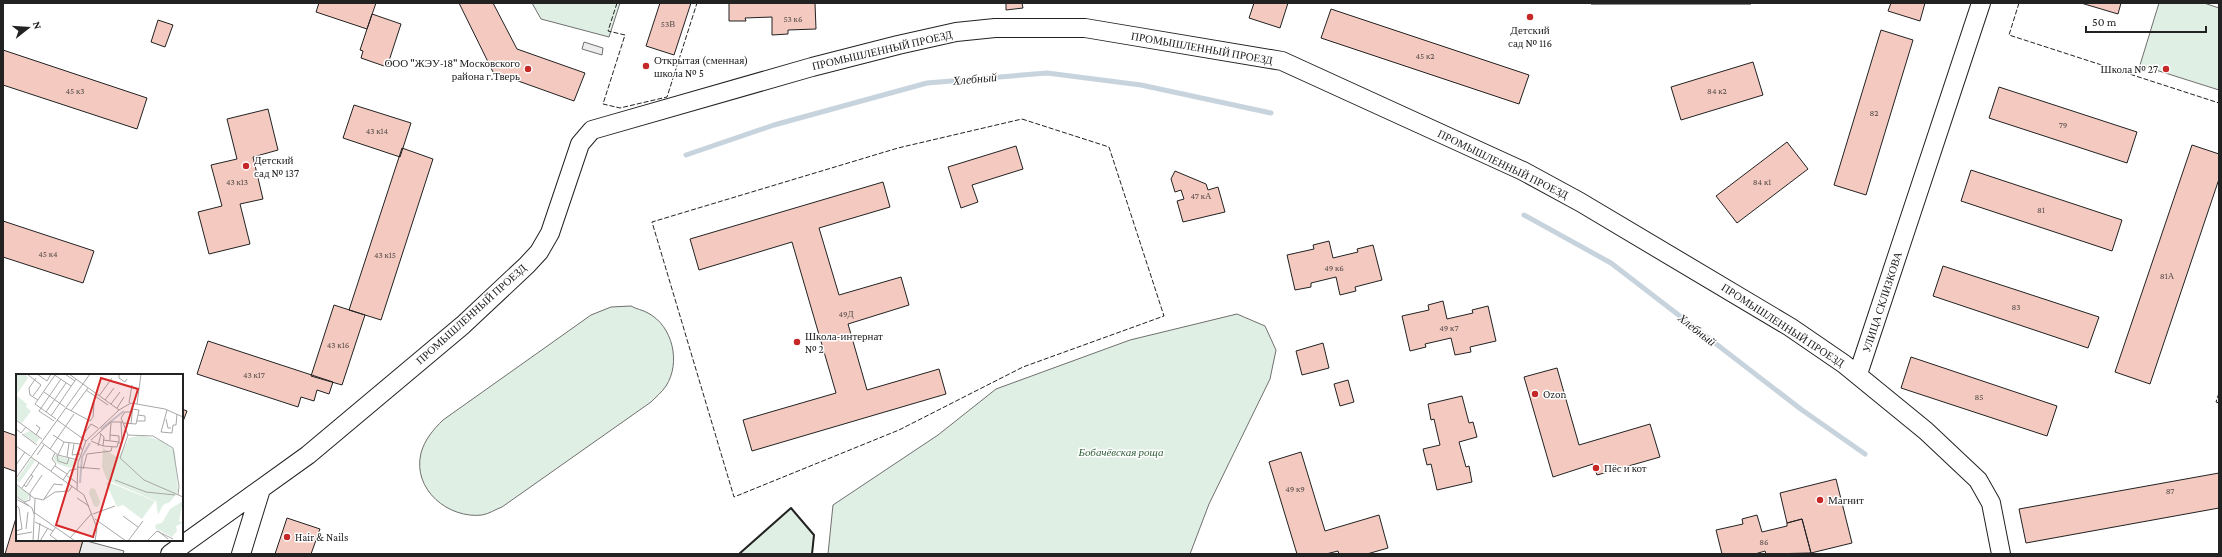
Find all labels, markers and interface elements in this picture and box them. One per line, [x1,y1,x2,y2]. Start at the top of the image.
north arrow [8,8,48,48]
scale bar [2086,8,2206,34]
marker: Детский сад № 116 [1525,12,1535,22]
house number: 53 к6 [783,14,803,24]
text: 50 m [2092,15,2117,29]
house number: 53В [661,19,675,29]
text: N [31,20,45,31]
place label: Детский сад № 116 [1508,24,1552,49]
street label: ПРОМЫШЛЕННЫЙ ПРОЕЗД [811,28,954,72]
street label: ПРОМЫШЛЕННЫЙ ПРОЕЗД [1130,30,1274,66]
house number: 45 к2 [1415,51,1435,61]
place label: Открытая (сменная) школа № 5 [654,54,748,79]
place label: ООО "ЖЭУ-18" Московского района г.Тверь [384,57,520,82]
marker: Открытая (сменная) школа № 5 [641,61,651,71]
place label: Школа № 27 [2101,63,2158,75]
marker: ООО "ЖЭУ-18" Московского района г.Тверь [523,64,533,74]
marker: Школа № 27 [2161,64,2171,74]
water label: Хлебный [951,70,998,88]
house number: 45 к3 [65,86,85,96]
house number: 84 к2 [1707,86,1727,96]
house number: 82 [1869,108,1879,118]
house number: 79 [2059,120,2068,130]
house number: 43 к14 [366,126,389,136]
street label: ПРОМЫШЛЕННЫЙ ПРОЕЗД [1436,127,1571,201]
place label: Детский сад № 137 [254,154,299,179]
marker: Детский сад № 137 [241,161,251,171]
house number: 43 к13 [226,177,248,187]
house number: 84 к1 [1753,177,1771,187]
house number: 47 кА [1190,191,1212,201]
house number: 81 [2037,205,2045,215]
house number: 45 к4 [38,249,58,259]
house number: 43 к15 [374,250,396,260]
street label: УЛИЦА СКЛИЗКОВА [1860,250,1904,354]
street label: ПРОМЫШЛЕННЫЙ ПРОЕЗД [414,261,529,367]
house number: 49 к6 [1324,263,1344,273]
house number: 81А [2160,271,2175,281]
street label: ПРОМЫШЛЕННЫЙ ПРОЕЗД [1720,281,1847,369]
house number: 83 [2012,302,2020,312]
house number: 49Д [838,309,854,319]
water label: Хлебный [1675,310,1719,349]
house number: 49 к7 [1439,323,1459,333]
place label: Школа-интернат № 2 [805,330,883,355]
marker: Школа-интернат № 2 [792,337,802,347]
house number: 43 к16 [327,340,350,350]
house number: 43 к17 [243,370,265,380]
inset map [16,374,183,541]
place label: Ozon [1543,388,1566,400]
marker: Ozon [1530,389,1540,399]
house number: 85 [1975,392,1983,402]
park label: Бобачёвская роща [1078,446,1164,458]
place label: Пёс и кот [1604,462,1647,474]
marker: Пёс и кот [1591,463,1601,473]
house number: 49 к9 [1285,484,1305,494]
house number: 87 [2166,486,2174,496]
place label: Магнит [1828,494,1864,506]
marker: Магнит [1815,495,1825,505]
place label: Hair & Nails [295,531,348,543]
marker: Hair & Nails [282,532,292,542]
house number: 86 [1759,537,1769,547]

